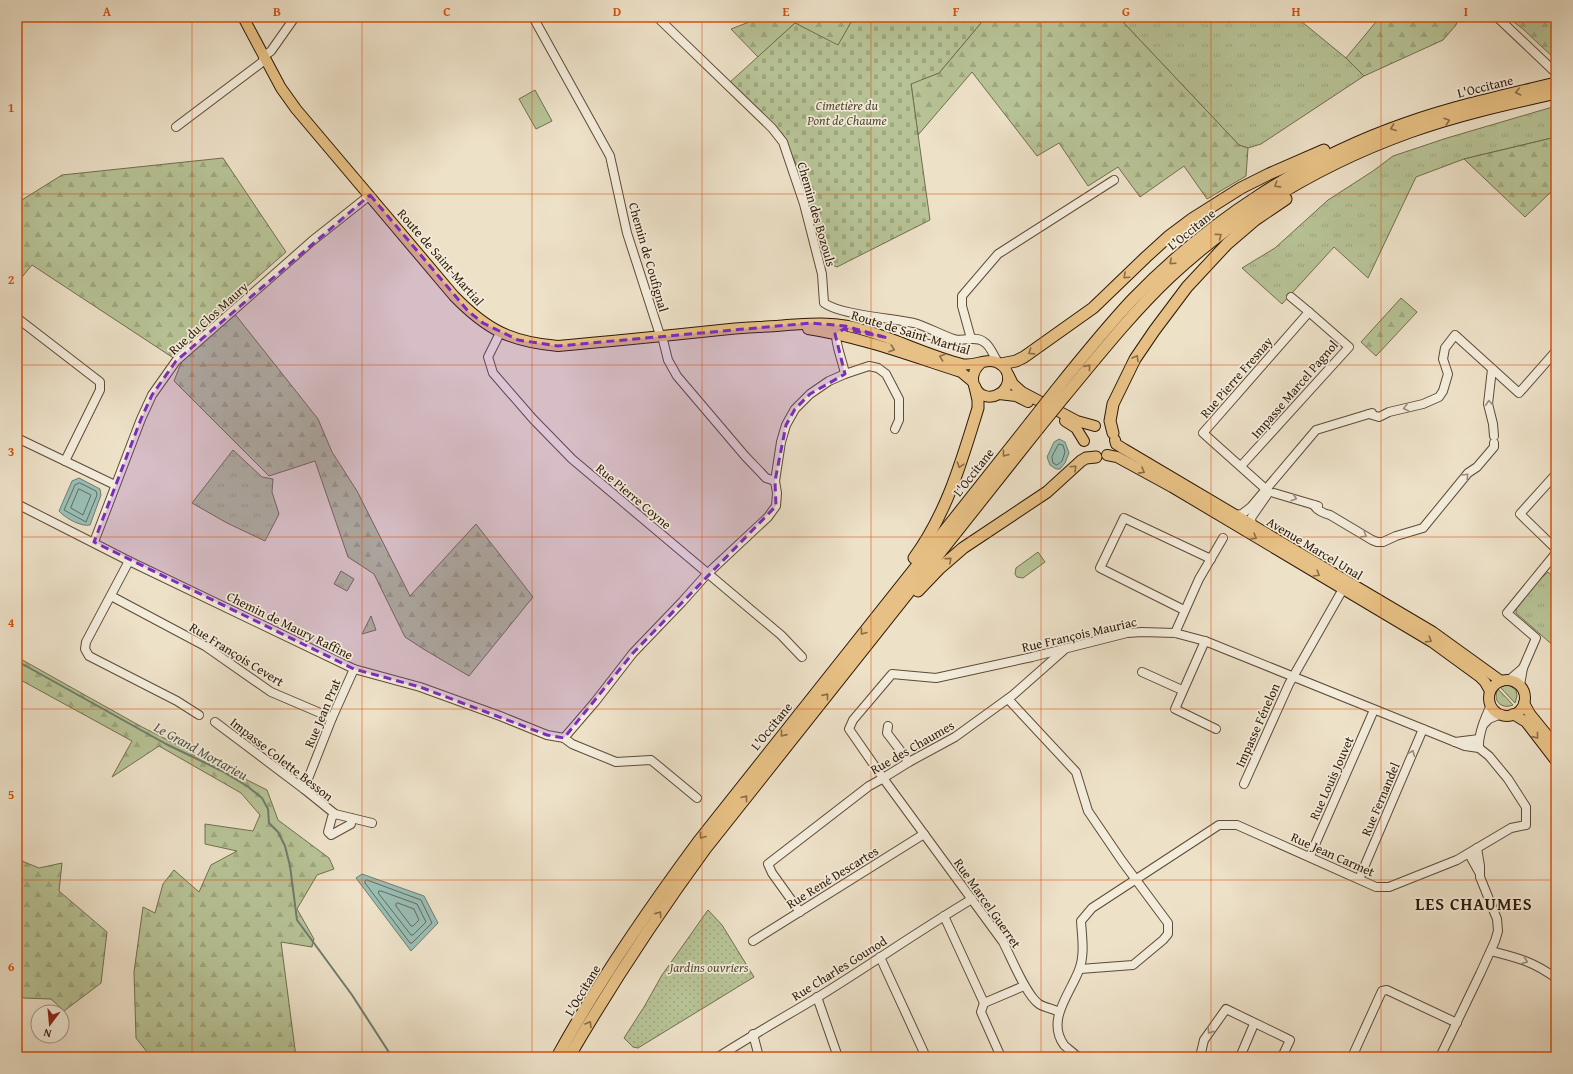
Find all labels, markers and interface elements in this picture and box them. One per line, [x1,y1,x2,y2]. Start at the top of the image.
text: A [103,2,112,21]
text: B [273,2,281,21]
text: C [443,2,451,21]
text: D [613,2,621,21]
text: E [783,2,790,21]
text: F [953,2,960,21]
text: G [1122,2,1130,21]
text: H [1291,2,1301,21]
text: I [1464,2,1468,21]
street label: L'Occitane [1455,70,1515,103]
one-way arrow [1515,87,1521,95]
park label: Cimetière du Pont de Chaume [806,96,887,130]
text: 1 [8,98,14,117]
one-way arrow [1443,117,1450,126]
one-way arrow [1390,123,1397,131]
street label: Chemin des Bozouls [792,160,841,269]
one-way arrow [1274,180,1281,187]
street label: Chemin de Coufignal [624,200,673,314]
street label: L'Occitane [1163,204,1219,255]
street label: Route de Saint-Martial [393,205,488,310]
one-way arrow [1215,233,1222,240]
one-way arrow [1169,257,1177,264]
text: 2 [8,270,15,289]
one-way arrow [1123,271,1131,279]
street label: Rue du Clos Maury [164,277,253,359]
street label: Route de Saint-Martial [849,305,973,360]
street label: Rue Pierre Fresnay [1196,332,1277,422]
street label: Impasse Marcel Pagnol [1246,336,1343,443]
one-way arrow [888,345,895,353]
one-way arrow [1028,347,1035,355]
one-way arrow [939,353,946,362]
one-way arrow [1131,355,1139,362]
one-way arrow [1084,364,1091,371]
one-way arrow [1484,400,1493,406]
one-way arrow [1403,403,1410,412]
text: 3 [8,442,14,461]
street label: L'Occitane [948,444,998,501]
one-way arrow [1003,449,1010,456]
street label: Rue Pierre Coyne [592,459,676,534]
one-way arrow [956,461,965,468]
one-way arrow [1069,465,1077,472]
one-way arrow [1138,466,1145,473]
one-way arrow [1461,474,1468,481]
one-way arrow [1290,493,1297,502]
street label: Avenue Marcel Unal [1263,512,1367,585]
one-way arrow [1360,530,1367,538]
one-way arrow [1250,532,1257,539]
one-way arrow [944,557,952,564]
one-way arrow [1313,569,1320,576]
street label: Chemin de Maury Raffine [223,587,356,664]
street label: Rue François Mauriac [1020,612,1139,657]
text: 4 [8,613,15,632]
street label: Rue François Cevert [186,618,288,691]
one-way arrow [861,628,868,635]
one-way arrow [1425,636,1432,643]
street label: Rue Jean Prat [299,676,346,750]
street label: Impasse Fénelon [1230,679,1285,770]
one-way arrow [821,694,828,701]
street label: L'Occitane [746,698,797,754]
street label: Impasse Colette Besson [226,713,338,806]
water label: Le Grand Mortarieu [150,716,252,785]
street label: Rue des Chaumes [867,716,958,779]
one-way arrow [780,729,787,736]
one-way arrow [1532,731,1539,738]
street label: Rue Louis Jouvet [1305,733,1359,823]
one-way arrow [1407,749,1415,757]
street label: Rue Fernandel [1356,759,1405,839]
text: 5 [8,785,15,804]
one-way arrow [740,796,747,803]
street label: Rue Jean Carmet [1288,828,1378,882]
one-way arrow [700,832,707,839]
street label: Rue René Descartes [782,841,882,913]
street label: Rue Marcel Guerret [949,854,1026,952]
district label: LES CHAUMES [1415,891,1533,916]
one-way arrow [654,911,662,918]
street label: Rue Charles Gounod [788,931,891,1005]
one-way arrow [1522,956,1529,964]
text: 6 [8,957,15,976]
park label: Jardins ouvriers [668,958,749,977]
street label: L'Occitane [560,961,605,1020]
north arrow [30,1004,70,1044]
one-way arrow [585,1021,592,1028]
text: N [41,1025,53,1042]
one-way arrow [1208,1027,1215,1034]

